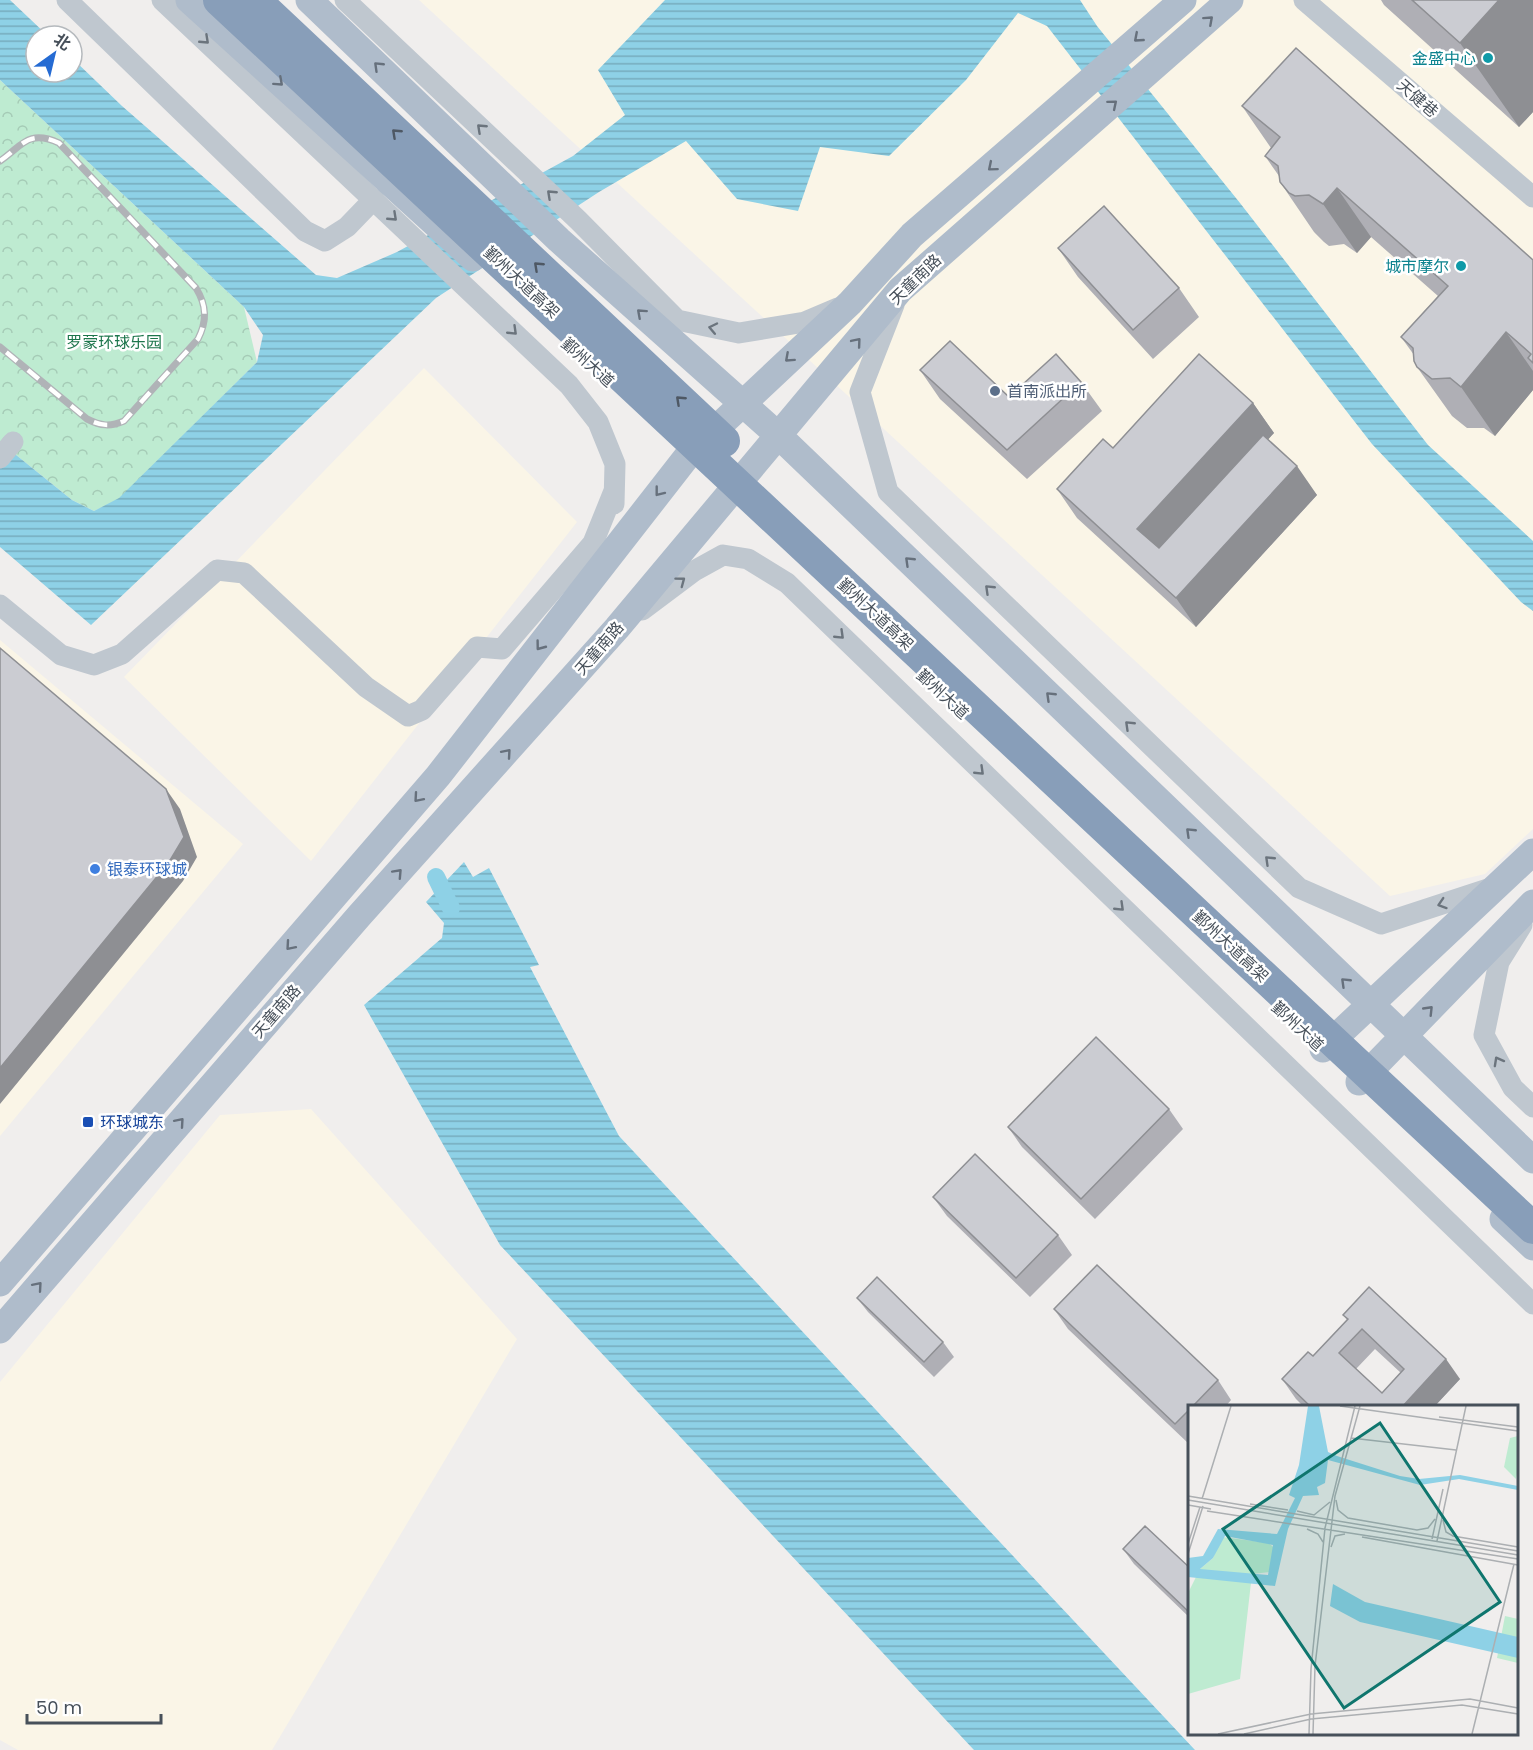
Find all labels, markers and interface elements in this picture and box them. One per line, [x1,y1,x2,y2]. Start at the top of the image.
one-way arrow [1202,16,1212,27]
north arrow [24,24,84,84]
text: 北 [49,28,75,56]
one-way arrow [1134,31,1145,42]
one-way arrow [198,33,208,44]
place label: 金盛中心 [1412,47,1476,70]
marker: 金盛中心 [1481,51,1495,65]
one-way arrow [374,62,385,73]
street label: 天健巷 [1392,74,1443,123]
one-way arrow [272,75,283,86]
one-way arrow [1106,100,1117,111]
one-way arrow [477,125,488,136]
one-way arrow [392,129,403,140]
one-way arrow [988,160,999,171]
one-way arrow [547,190,558,201]
one-way arrow [386,210,396,221]
street label: 鄞州大道高架 [479,241,565,324]
street label: 天童南路 [884,249,946,310]
place label: 城市摩尔 [1385,255,1449,278]
marker: 城市摩尔 [1454,259,1468,273]
one-way arrow [534,262,544,273]
one-way arrow [637,309,648,320]
one-way arrow [708,322,718,335]
one-way arrow [506,323,517,334]
park label: 罗蒙环球乐园 [66,331,162,354]
street label: 鄞州大道 [556,332,619,392]
one-way arrow [849,338,860,349]
one-way arrow [786,351,796,362]
place label: 首南派出所 [1007,380,1087,403]
marker: 首南派出所 [988,384,1002,398]
one-way arrow [676,396,686,407]
one-way arrow [656,485,667,496]
one-way arrow [906,557,916,568]
street label: 鄞州大道高架 [833,573,919,656]
one-way arrow [674,577,685,588]
one-way arrow [985,585,995,596]
street label: 天童南路 [570,617,629,680]
one-way arrow [833,628,844,639]
one-way arrow [536,640,547,651]
street label: 鄞州大道 [911,664,974,725]
one-way arrow [1046,693,1057,704]
one-way arrow [1125,721,1136,732]
one-way arrow [500,749,511,760]
one-way arrow [974,764,984,775]
one-way arrow [414,792,425,802]
one-way arrow [1186,828,1197,839]
one-way arrow [1266,856,1276,867]
place label: 银泰环球城 [107,858,187,881]
marker: 银泰环球城 [88,862,102,876]
one-way arrow [391,869,402,879]
one-way arrow [1437,897,1448,909]
one-way arrow [1114,900,1124,911]
street label: 鄞州大道高架 [1188,905,1274,988]
one-way arrow [286,939,297,950]
one-way arrow [1342,978,1353,989]
street label: 天童南路 [247,980,306,1043]
street label: 鄞州大道 [1266,996,1329,1057]
one-way arrow [1422,1006,1433,1016]
one-way arrow [1494,1057,1505,1067]
place label: 环球城东 [100,1111,164,1134]
marker: 环球城东 [81,1115,95,1129]
one-way arrow [173,1118,184,1129]
one-way arrow [31,1282,42,1292]
inset map [1188,1405,1518,1735]
scale bar [27,1687,160,1725]
text: 50 m [36,1695,82,1720]

